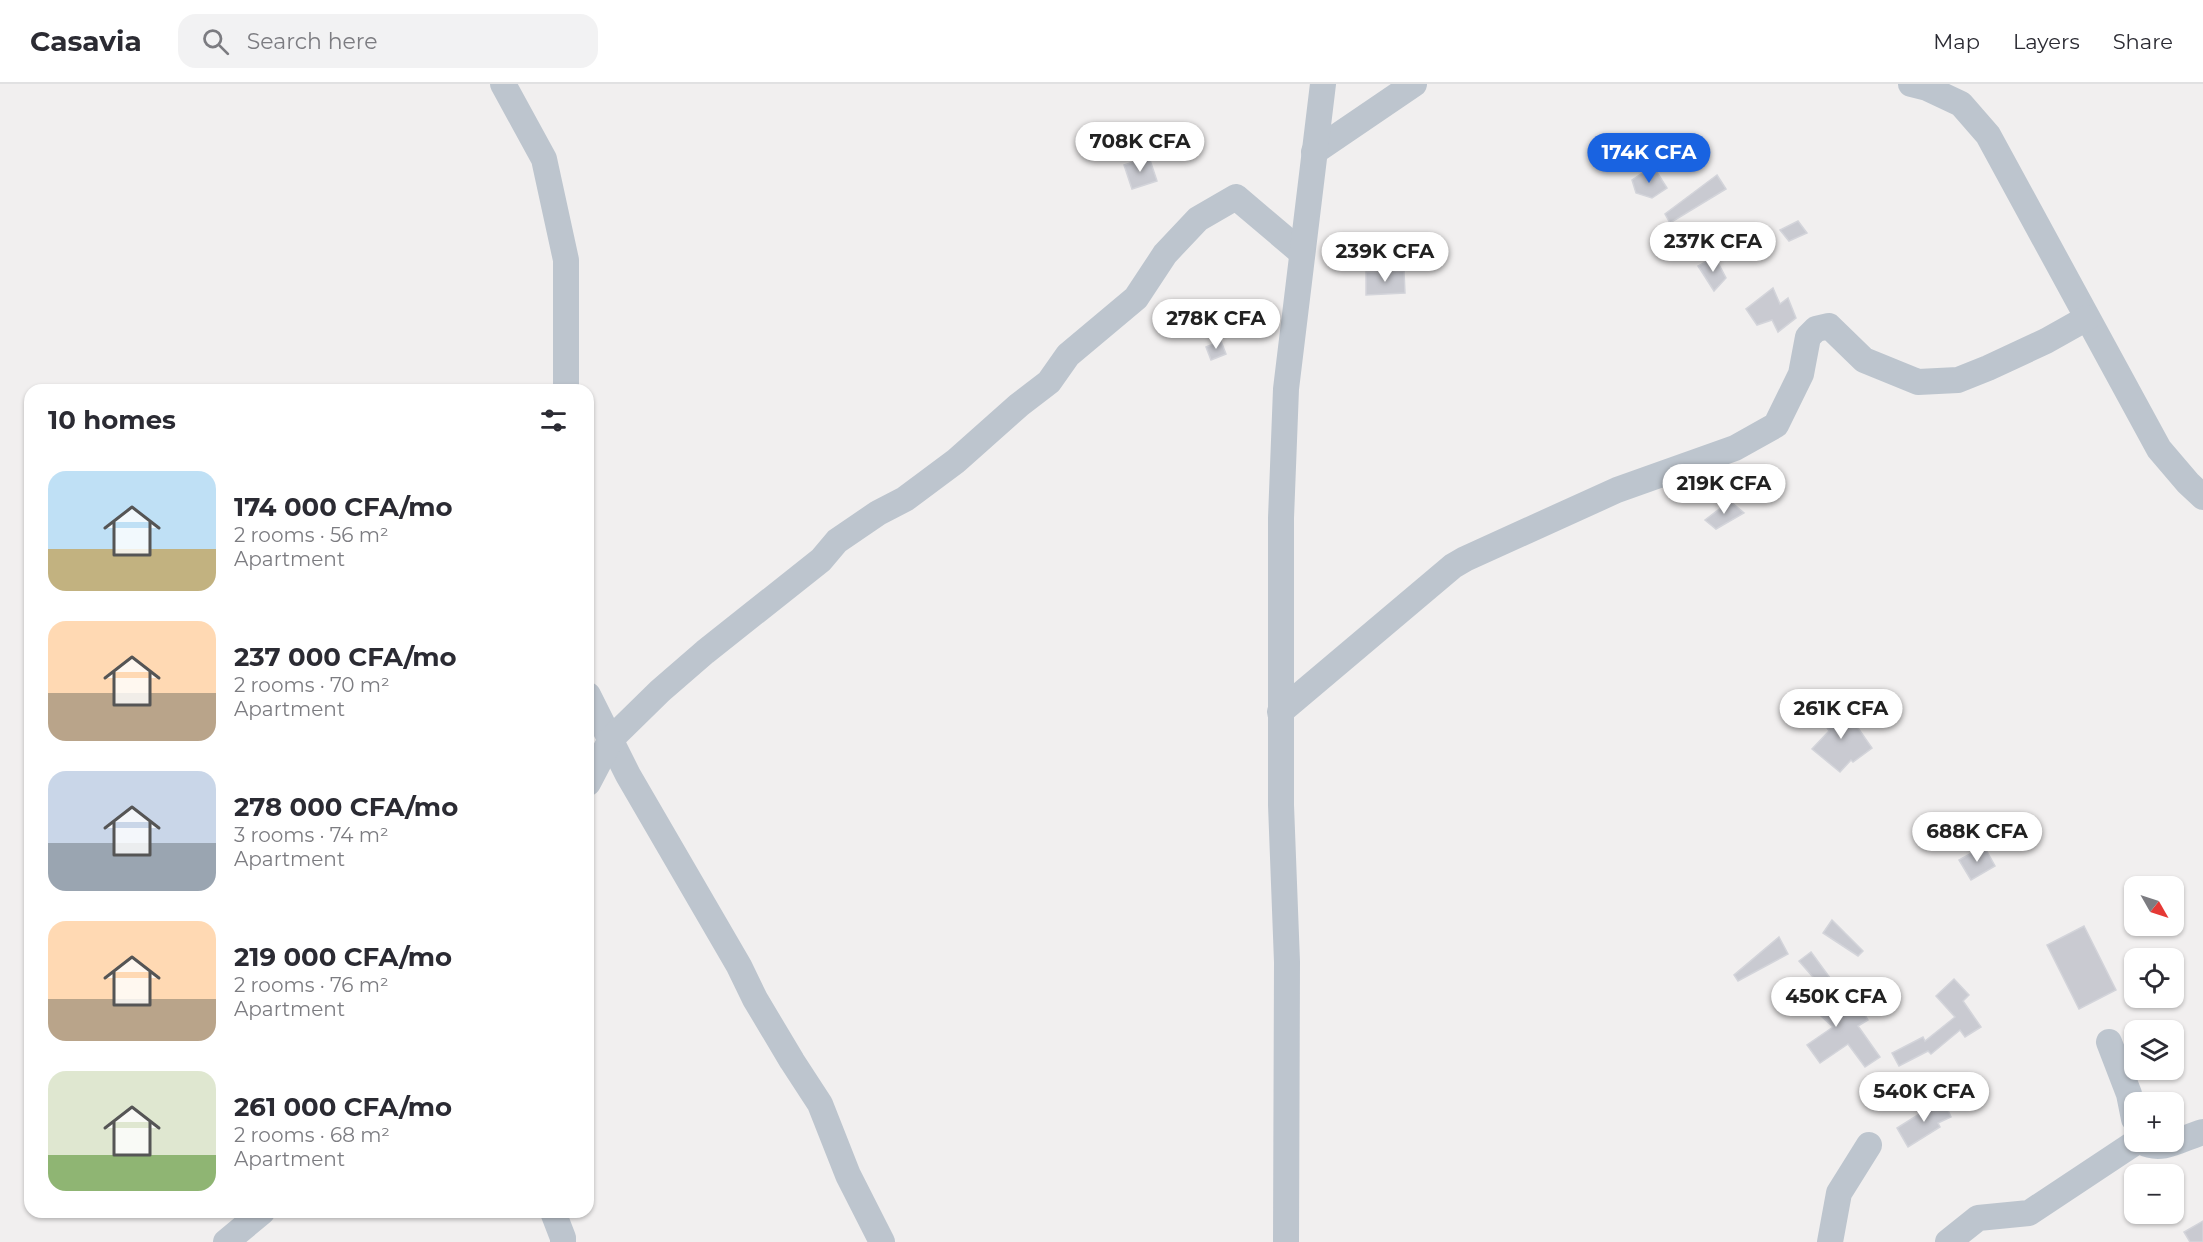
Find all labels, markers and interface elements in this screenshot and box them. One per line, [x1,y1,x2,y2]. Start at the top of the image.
search box [178,14,598,68]
text: Casavia [30,24,142,58]
icon: search [199,25,232,58]
text: Search here [247,28,378,55]
text: Map [1933,29,1980,54]
text: Layers [2013,29,2080,54]
text: Share [2113,29,2173,54]
pin: 708K CFA [1078,122,1202,173]
text: 708K CFA [1089,129,1191,153]
pin: 174K CFA [1587,133,1711,184]
text: 174K CFA [1601,140,1697,164]
pin: 237K CFA [1651,222,1775,273]
text: 237K CFA [1664,229,1762,253]
pin: 239K CFA [1323,232,1447,283]
text: 239K CFA [1336,239,1434,263]
pin: 278K CFA [1154,299,1278,350]
text: 278K CFA [1166,306,1266,330]
text: 10 homes [48,404,176,436]
icon: filters [537,404,570,437]
pin: 219K CFA [1662,464,1786,515]
text: 219K CFA [1677,471,1771,495]
text: 174 000 CFA/mo [234,491,453,523]
icon: home [96,495,168,567]
text: 2 rooms · 56 m² [234,523,389,547]
text: Apartment [234,547,345,571]
text: 237 000 CFA/mo [234,641,457,673]
icon: home [96,645,168,717]
text: 2 rooms · 70 m² [234,673,390,697]
pin: 261K CFA [1779,689,1903,740]
text: 261K CFA [1794,696,1888,720]
text: Apartment [234,697,345,721]
text: 278 000 CFA/mo [234,791,458,823]
icon: home [96,795,168,867]
pin: 688K CFA [1915,812,2039,863]
text: 688K CFA [1926,819,2028,843]
text: 3 rooms · 74 m² [234,823,389,847]
text: Apartment [234,847,345,871]
north arrow [2124,876,2184,936]
map controls [2124,876,2184,1224]
text: 219 000 CFA/mo [234,941,452,973]
icon: home [96,945,168,1017]
button: locate [2124,948,2184,1008]
text: 2 rooms · 76 m² [234,973,389,997]
pin: 450K CFA [1774,977,1898,1028]
text: 450K CFA [1785,984,1887,1008]
text: Apartment [234,997,345,1021]
button: layers [2124,1020,2184,1080]
pin: 540K CFA [1862,1072,1986,1123]
text: 540K CFA [1873,1079,1975,1103]
text: 261 000 CFA/mo [234,1091,452,1123]
button: + [2124,1092,2184,1152]
icon: home [96,1095,168,1167]
text: 2 rooms · 68 m² [234,1123,390,1147]
text: Apartment [234,1147,345,1171]
button: − [2124,1164,2184,1224]

